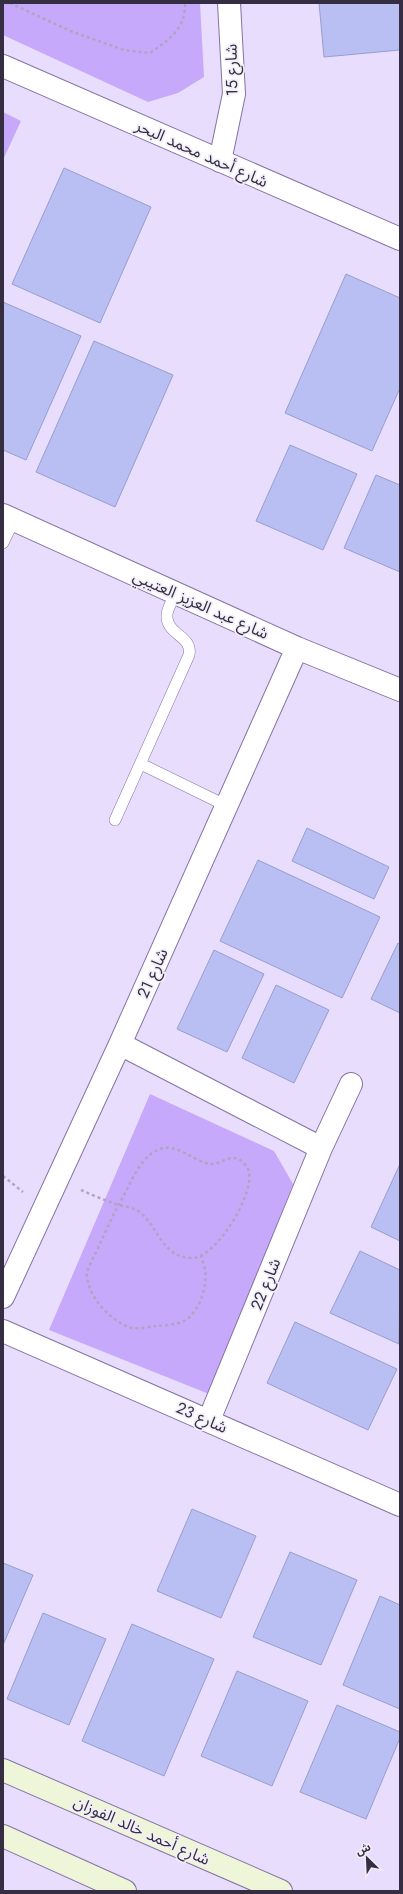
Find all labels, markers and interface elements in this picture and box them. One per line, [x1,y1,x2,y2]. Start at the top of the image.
street label: شارع 15 [220,44,244,96]
street label: شارع أحمد محمد البحر [131,113,272,194]
street label: شارع عبد العزيز العتيبي [129,564,272,646]
street label: شارع 21 [131,945,175,1002]
street label: شارع 22 [245,1255,287,1314]
street label: شارع 23 [172,1396,231,1440]
street label: شارع أحمد خالد الفوزان [70,1790,214,1872]
north arrow [347,1838,387,1878]
text: ش [353,1838,373,1859]

